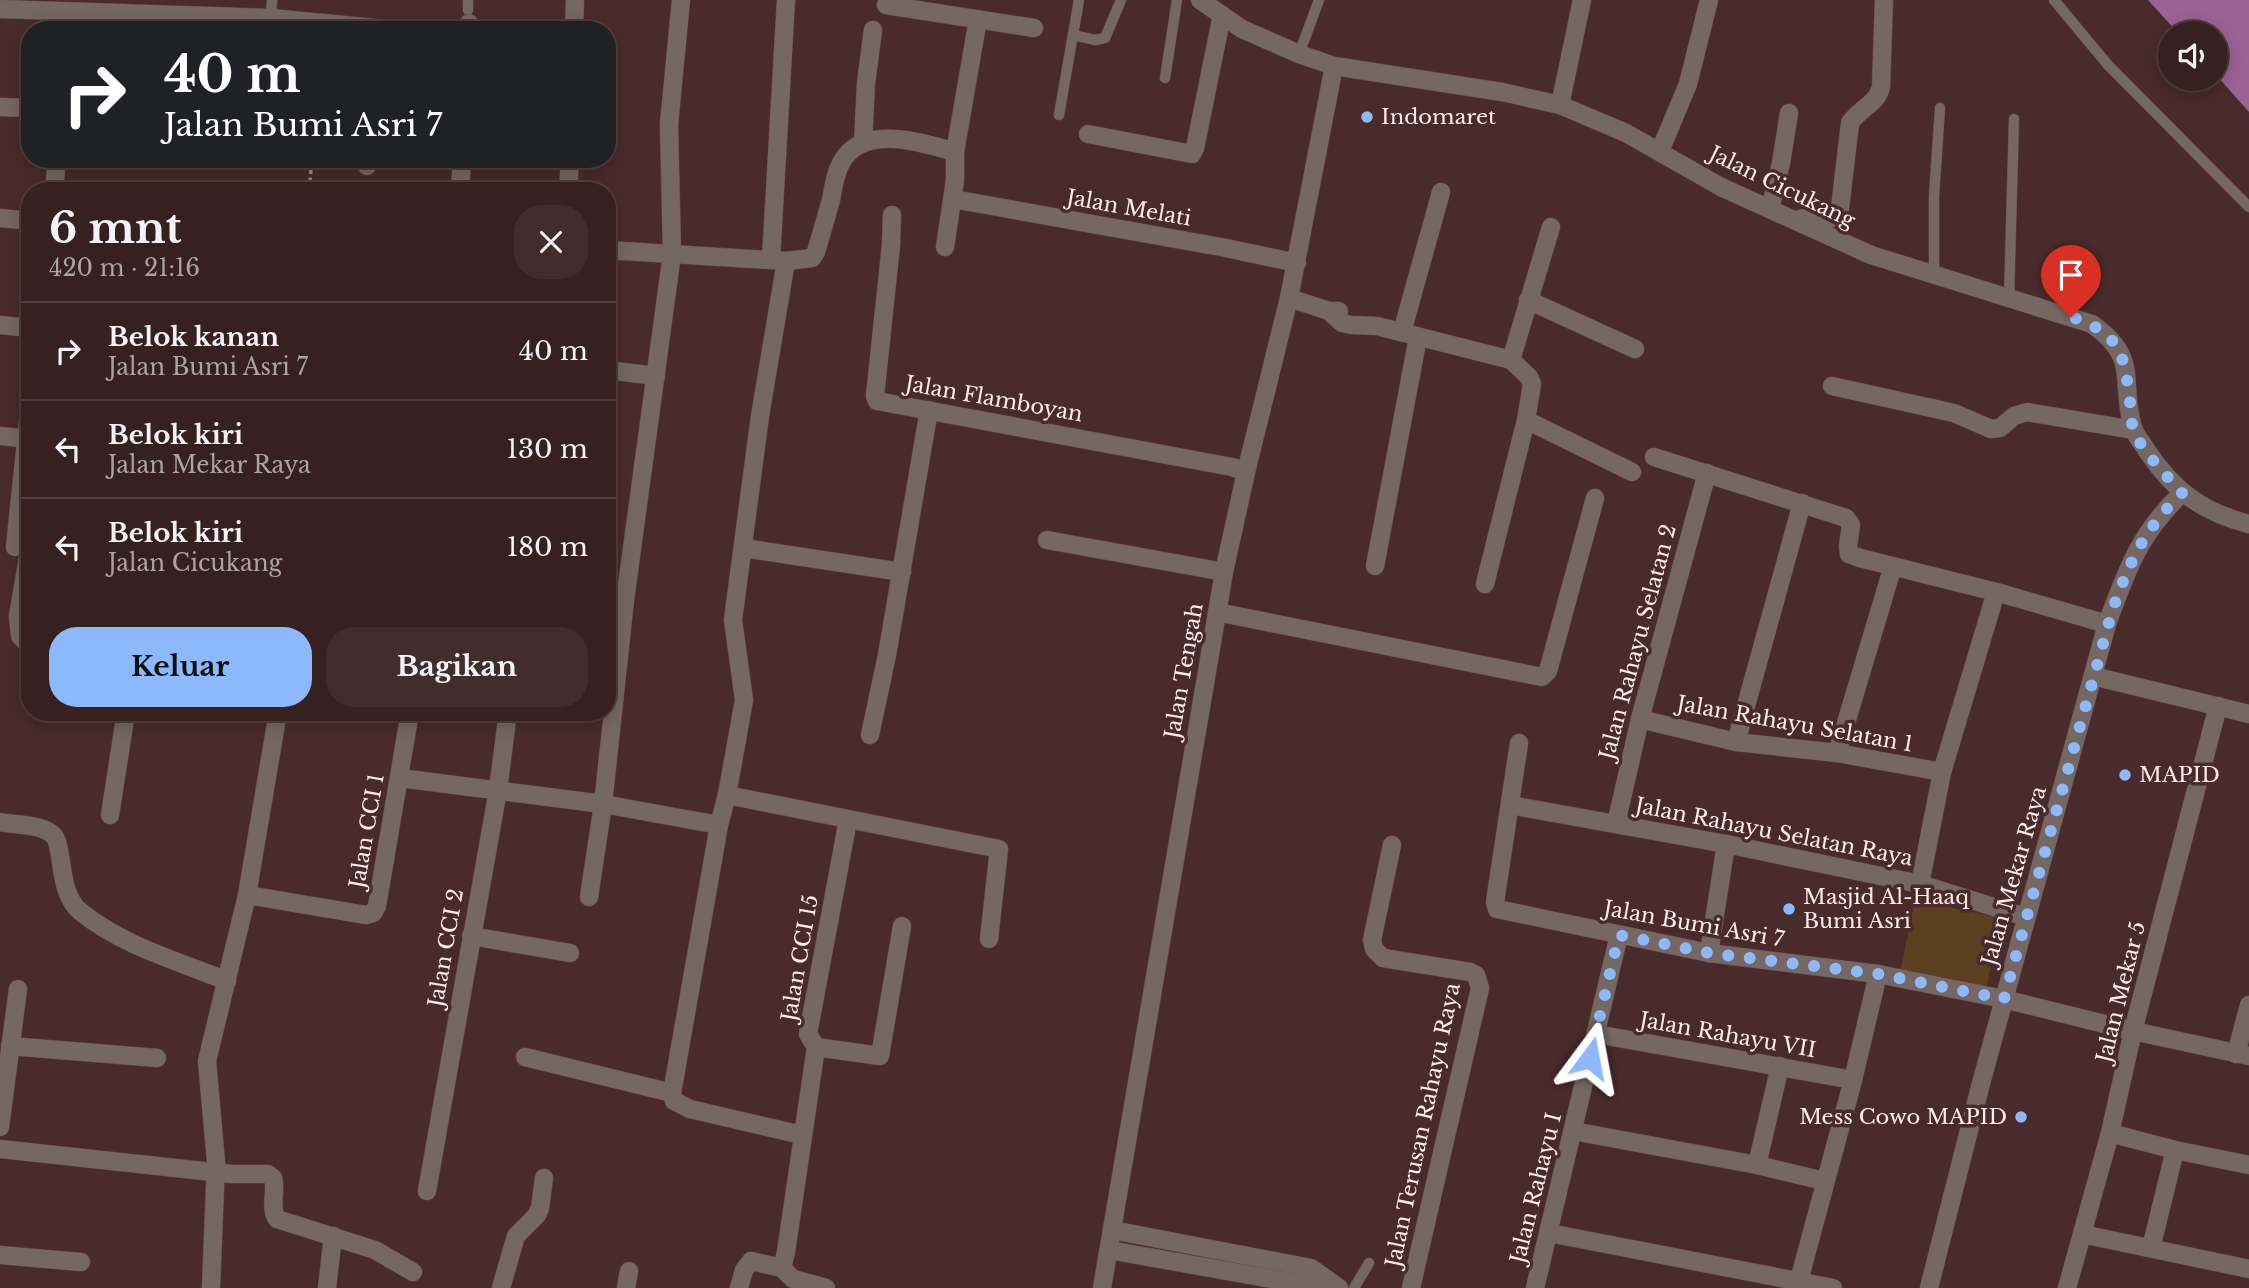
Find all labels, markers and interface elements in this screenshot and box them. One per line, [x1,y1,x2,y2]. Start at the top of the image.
map controls [2158,21,2228,91]
button: sound [2158,21,2228,91]
text: 40 m [164,44,301,105]
icon: right [49,49,140,140]
place label: Indomaret [1381,104,1496,130]
text: Jalan Bumi Asri 7 [164,105,442,145]
marker: Indomaret [1359,109,1375,125]
street label: Jalan Cicukang [1702,139,1860,234]
street label: Jalan Melati [1062,184,1193,232]
text: 6 mnt [49,202,182,254]
button: close [514,205,588,279]
pin [2041,245,2101,317]
text: 420 m · 21:16 [49,254,200,282]
icon: arrive [2052,256,2090,294]
text: Belok kanan [108,321,279,353]
icon: right [49,332,87,370]
text: 40 m [519,335,588,367]
text: Jalan Bumi Asri 7 [108,353,308,381]
street label: Jalan Flamboyan [900,370,1085,427]
text: Belok kiri [108,419,243,451]
icon: left [49,430,87,468]
text: 130 m [506,433,588,465]
text: Jalan Mekar Raya [108,451,311,479]
text: Belok kiri [108,517,243,549]
street label: Jalan Rahayu Selatan 2 [1593,521,1682,765]
icon: left [49,528,87,566]
text: 180 m [507,531,588,563]
text: Jalan Cicukang [108,549,282,577]
street label: Jalan Tengah [1159,601,1209,744]
button: Keluar [49,627,312,707]
button: Bagikan [326,627,588,707]
street label: Jalan Rahayu Selatan 1 [1672,690,1915,758]
place label: MAPID [2139,762,2220,788]
marker: MAPID [2117,767,2133,783]
street label: Jalan CCI 1 [344,772,390,893]
street label: Jalan Mekar Raya [1975,783,2052,971]
street label: Jalan Rahayu Selatan Raya [1630,792,1915,872]
place label: Masjid Al-Haaq Bumi Asri [1803,884,1969,934]
street label: Jalan CCI 2 [422,887,469,1012]
street label: Jalan CCI 15 [776,893,824,1026]
street label: Jalan Bumi Asri 7 [1599,895,1787,953]
marker: Masjid Al-Haaq Bumi Asri [1781,901,1797,917]
street label: Jalan Mekar 5 [2090,919,2151,1068]
street label: Jalan Terusan Rahayu Raya [1380,980,1466,1272]
street label: Jalan Rahayu VII [1635,1006,1818,1063]
position arrow [1553,1021,1627,1095]
place label: Mess Cowo MAPID [1799,1104,2007,1130]
marker: Mess Cowo MAPID [2013,1109,2029,1125]
street label: Jalan Rahayu I [1504,1110,1567,1269]

